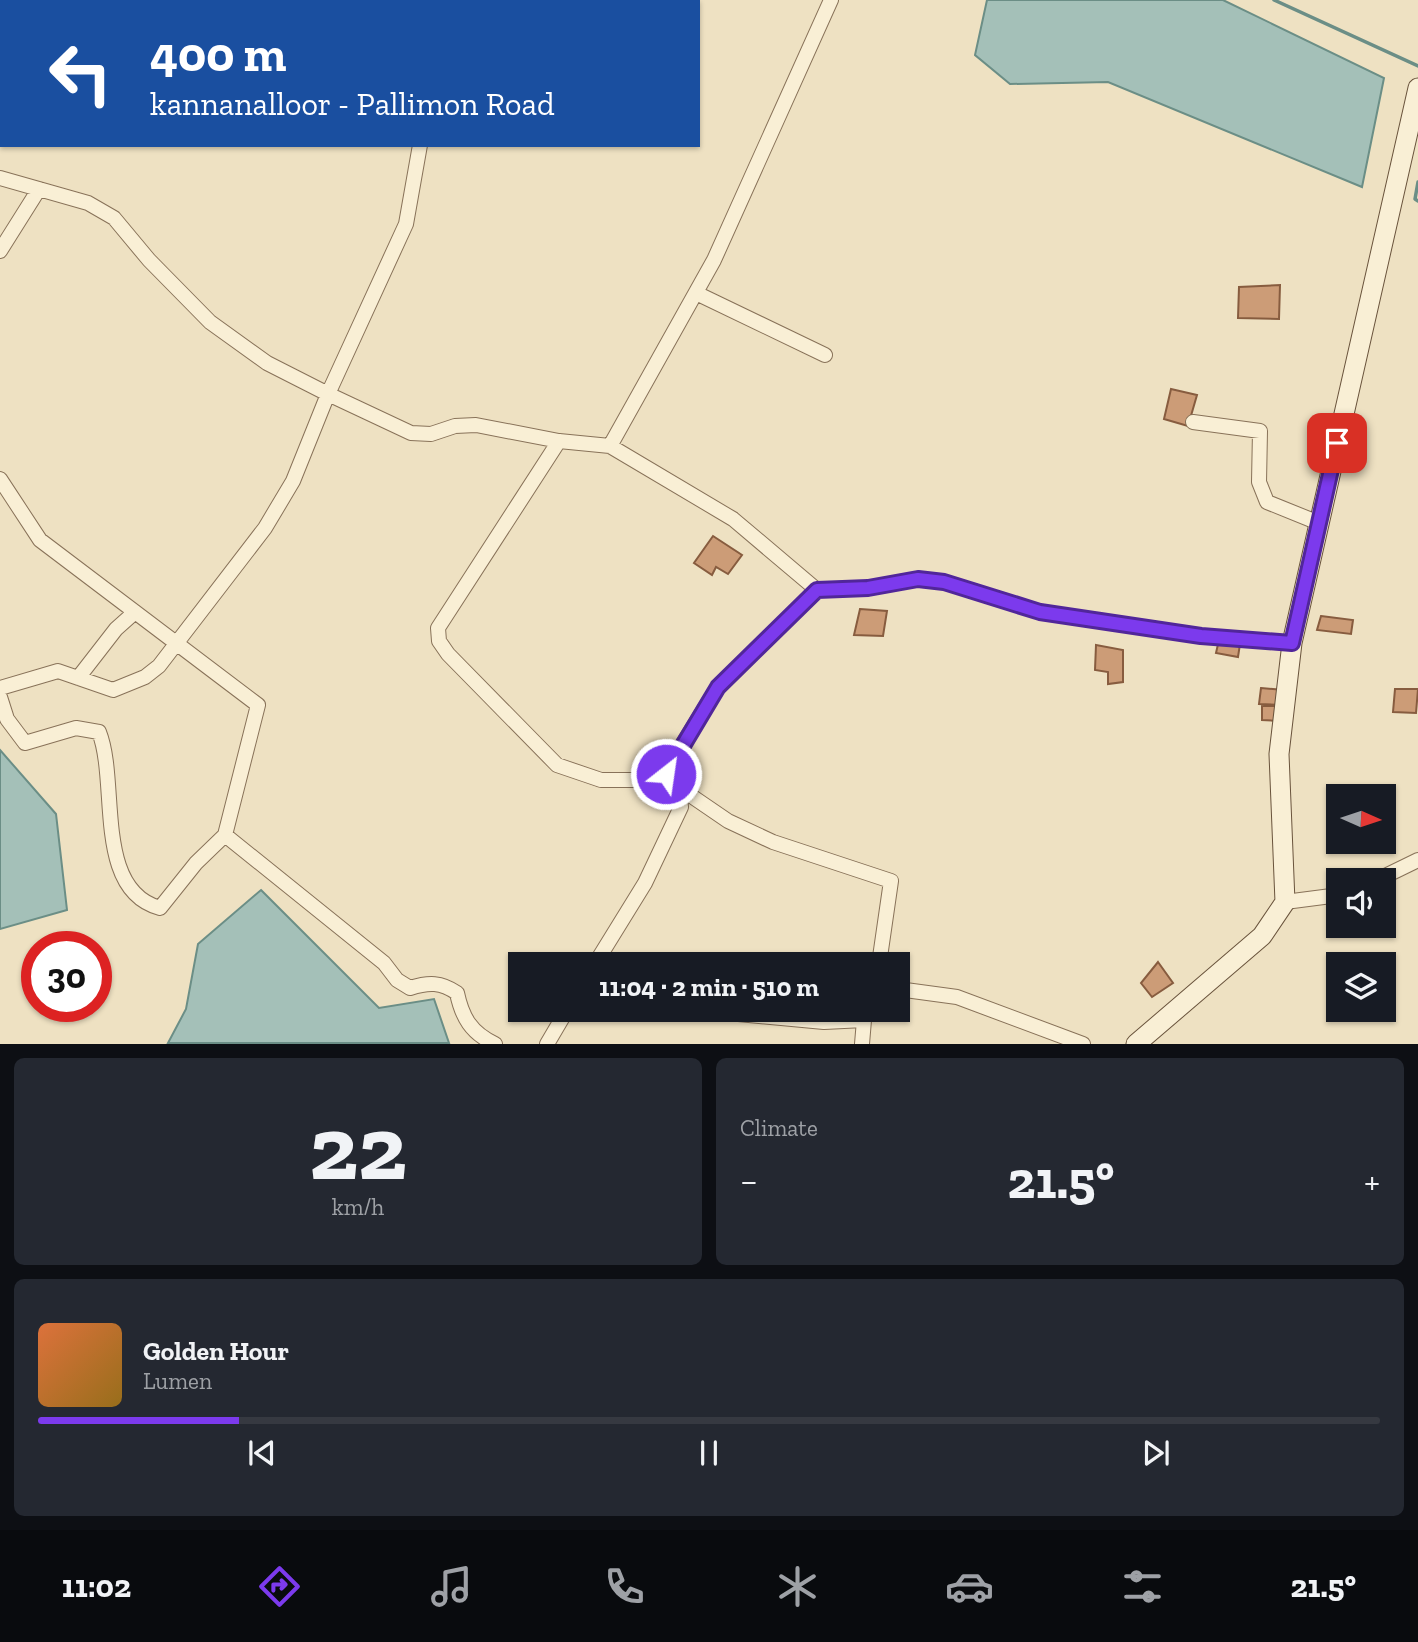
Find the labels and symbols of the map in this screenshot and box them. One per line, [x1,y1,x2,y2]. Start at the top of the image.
pin [1307,413,1367,473]
position arrow [629,737,703,811]
north arrow [1326,784,1396,854]
speed limit sign: 30 [21,931,112,1022]

